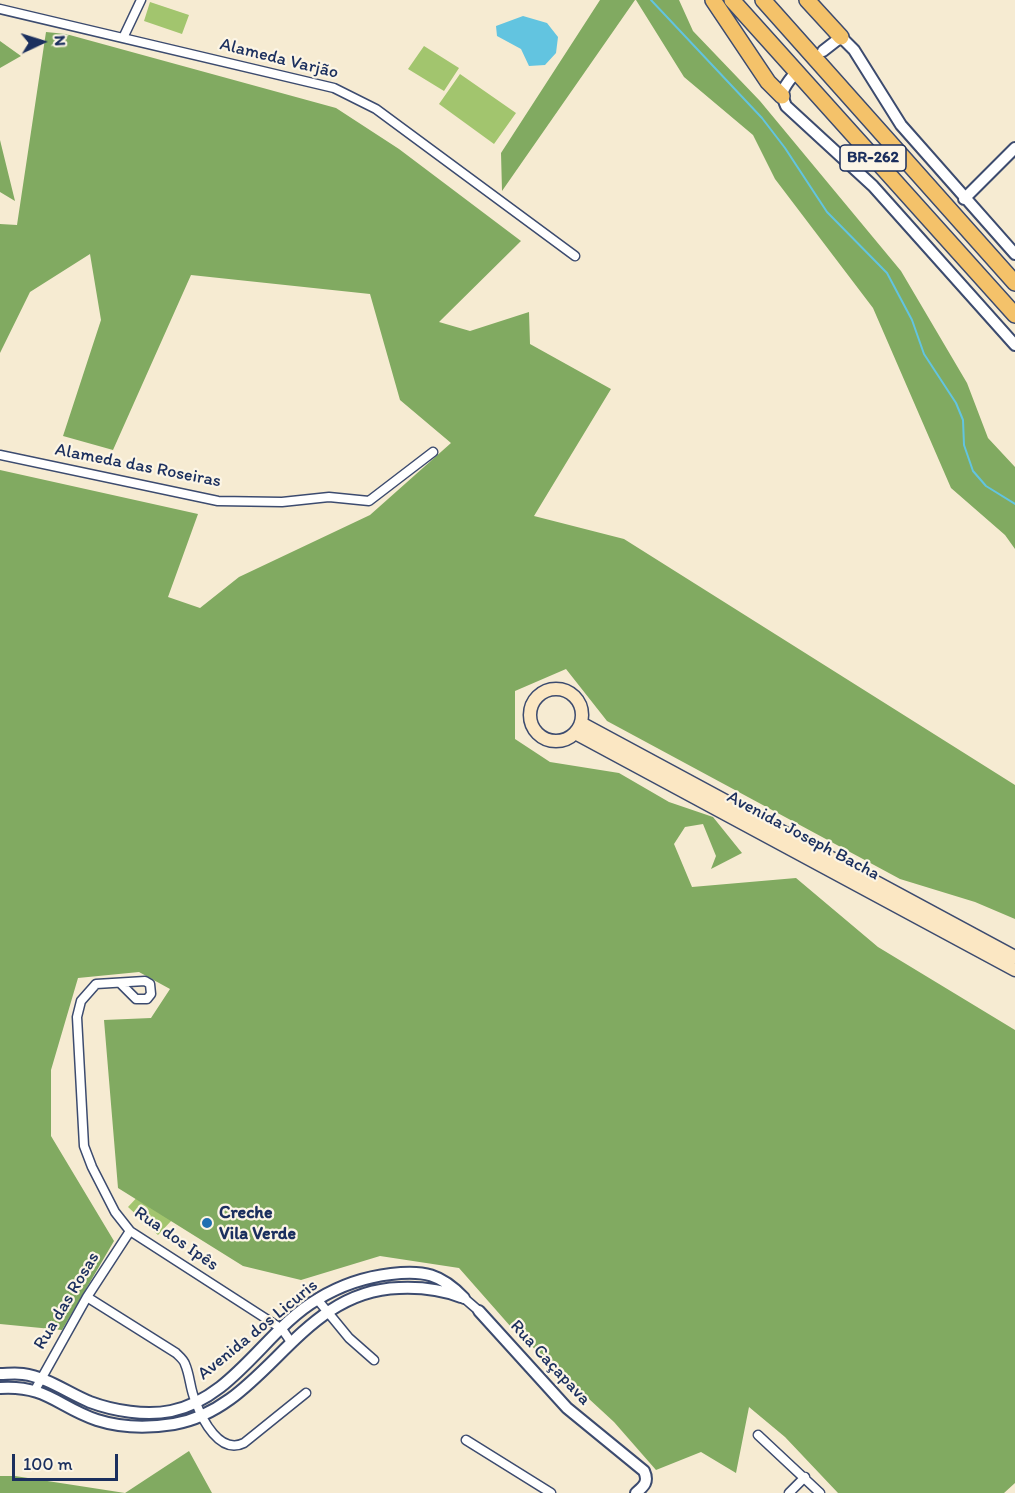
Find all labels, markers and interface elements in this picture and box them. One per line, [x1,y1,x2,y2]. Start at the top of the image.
north arrow [12,12,72,72]
street label: Alameda Varjão [217,34,341,84]
text: N [51,35,70,47]
road number: BR-262 [840,145,906,171]
street label: Alameda das Roseiras [53,439,223,493]
street label: Avenida Joseph Bacha [723,787,883,885]
street label: Rua dos Ipês [130,1202,222,1276]
place label: Creche Vila Verde [219,1202,296,1244]
marker: Creche Vila Verde [200,1216,214,1230]
street label: Rua das Rosas [29,1248,105,1354]
street label: Avenida dos Licuris [194,1275,322,1385]
street label: Rua Caçapava [505,1316,595,1410]
scale bar [15,1442,122,1480]
text: 100 m [23,1453,73,1475]

